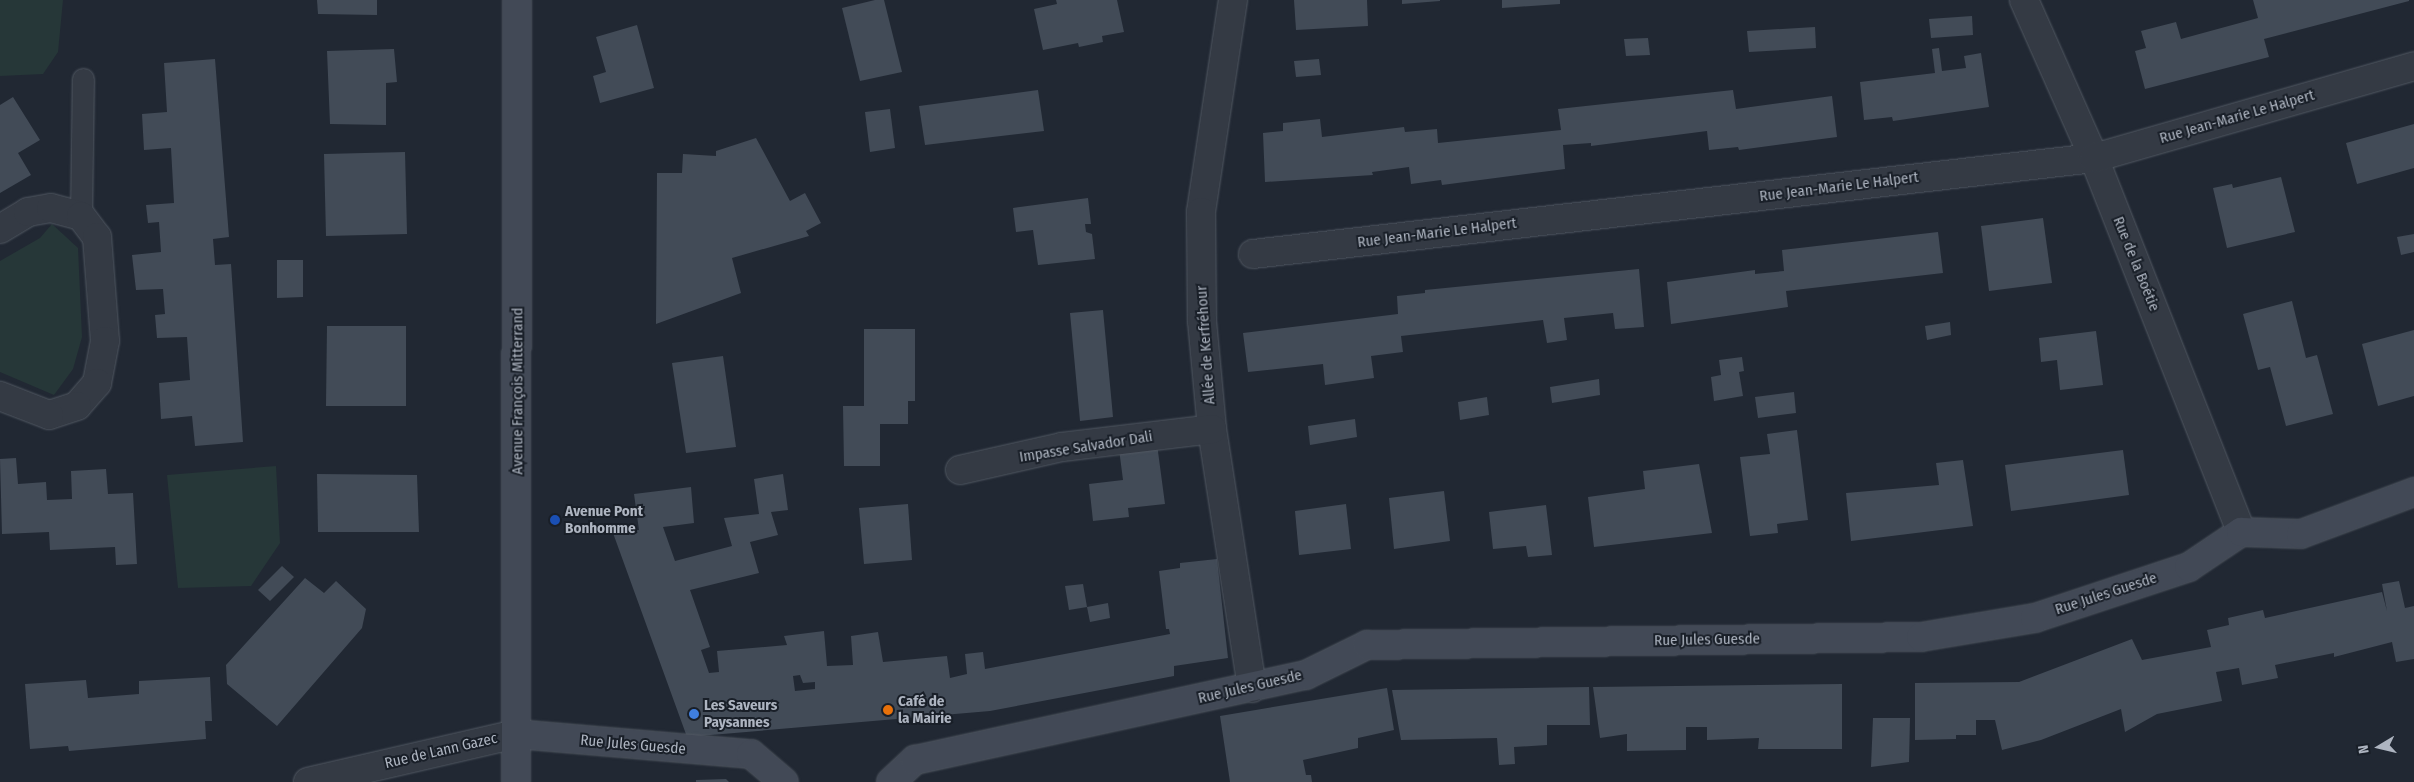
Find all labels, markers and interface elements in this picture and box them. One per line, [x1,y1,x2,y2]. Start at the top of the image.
street label: Rue Jean-Marie Le Halpert [2158,86,2316,148]
street label: Rue Jean-Marie Le Halpert [1758,168,1920,206]
street label: Rue Jean-Marie Le Halpert [1356,214,1518,252]
street label: Rue de la Boétie [2109,214,2163,314]
street label: Allée de Kerfréhour [1193,285,1219,405]
street label: Avenue François Mitterrand [509,307,527,475]
street label: Impasse Salvador Dali [1018,428,1154,466]
place label: Avenue Pont Bonhomme [565,502,643,537]
marker: Avenue Pont Bonhomme [549,514,561,526]
street label: Rue Jules Guesde [2053,569,2159,619]
street label: Rue Jules Guesde [1654,630,1760,650]
street label: Rue Jules Guesde [1196,666,1304,708]
place label: Café de la Mairie [898,692,952,727]
place label: Les Saveurs Paysannes [704,696,777,731]
marker: Café de la Mairie [882,704,894,716]
marker: Les Saveurs Paysannes [688,708,700,720]
north arrow [2354,722,2404,772]
street label: Rue de Lann Gazec [383,729,499,773]
street label: Rue Jules Guesde [580,731,686,759]
text: N [2355,744,2373,755]

